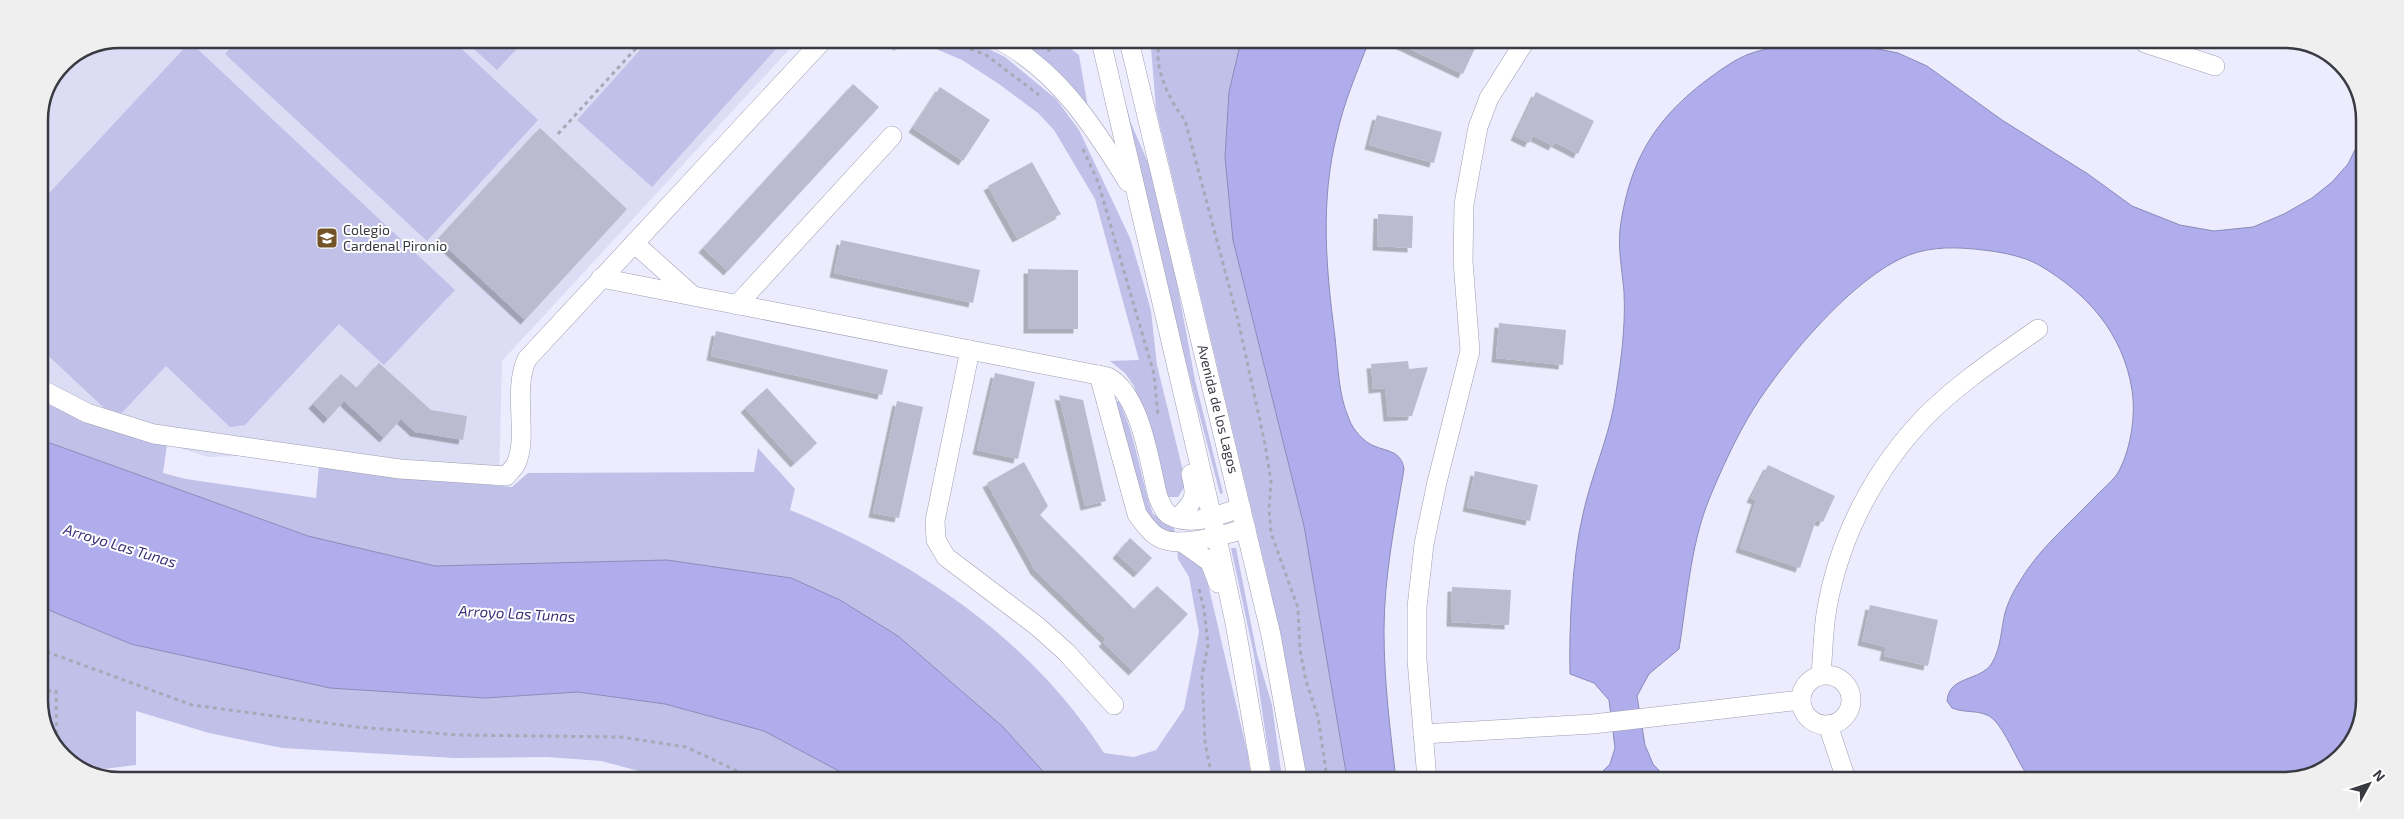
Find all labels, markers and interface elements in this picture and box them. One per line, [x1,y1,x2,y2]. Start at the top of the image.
place label: Colegio Cardenal Pironio [343,221,447,254]
school or university icon: Colegio Cardenal Pironio [315,226,339,250]
street label: Avenida de los Lagos [1194,343,1243,475]
water label: Arroyo Las Tunas [60,519,179,572]
water label: Arroyo Las Tunas [457,601,576,626]
north arrow [2344,759,2394,809]
text: N [2370,766,2389,785]

